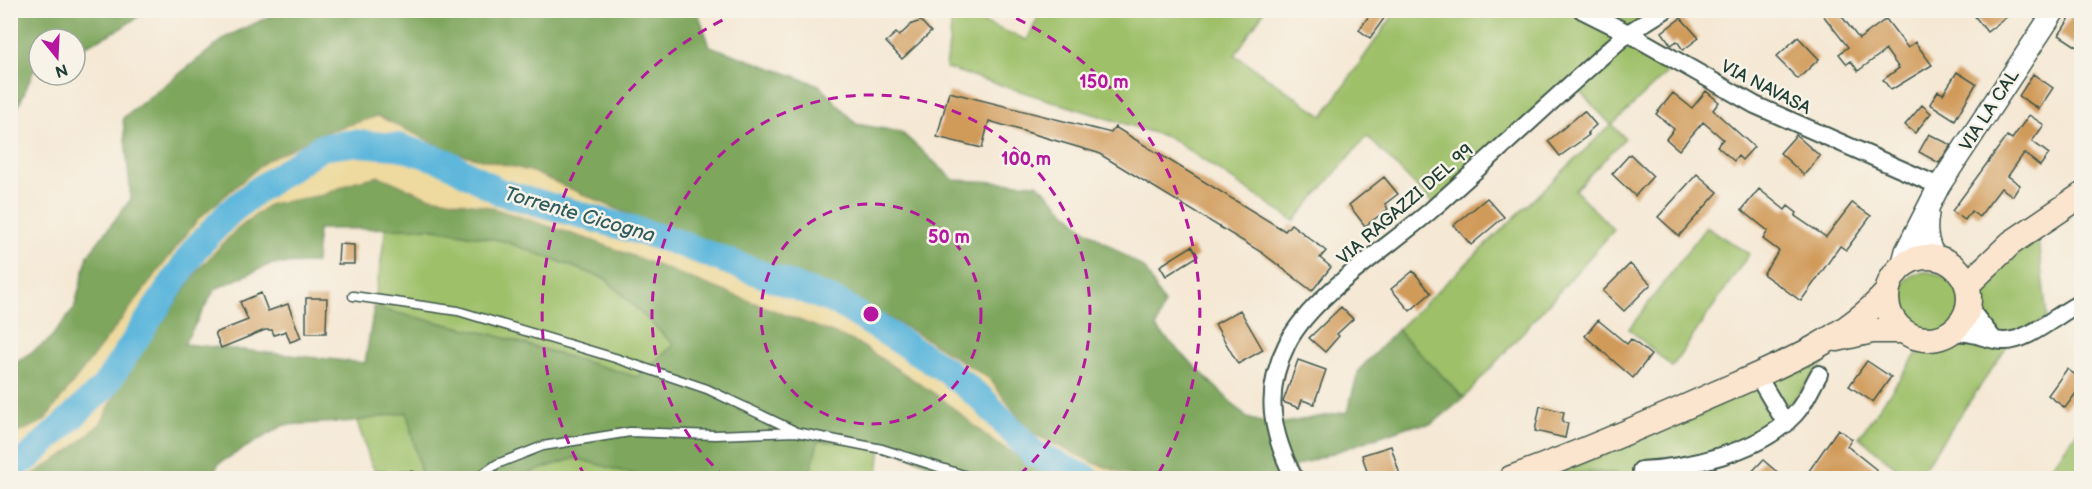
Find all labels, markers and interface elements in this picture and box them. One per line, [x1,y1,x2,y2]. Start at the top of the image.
north arrow [27,27,87,87]
street label: VIA NAVASA [1717,56,1814,119]
text: N [53,59,70,81]
street label: VIA LA CAL [1955,65,2024,155]
text: 150 m [1079,72,1129,93]
street label: VIA RAGAZZI DEL 99 [1333,140,1478,269]
text: 100 m [1001,149,1051,170]
water label: Torrente Cicogna [502,182,658,248]
text: 50 m [928,227,970,248]
centre of rings [861,304,881,324]

